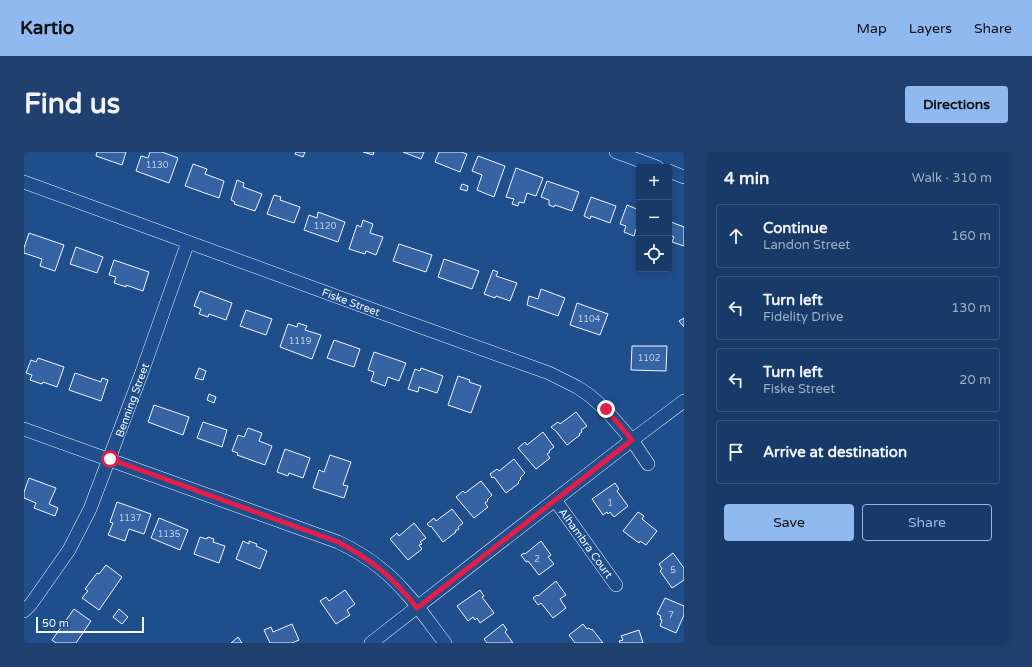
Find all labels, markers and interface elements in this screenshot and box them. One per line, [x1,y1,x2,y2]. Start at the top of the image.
text: Kartio [20,17,74,39]
text: Map [857,20,887,37]
text: Layers [909,20,952,37]
text: Share [974,20,1012,37]
button: Directions [905,86,1008,123]
text: Find us [24,87,120,121]
house number: 1130 [146,160,169,171]
map controls [636,164,672,272]
button: + [636,164,672,200]
text: 4 min [724,168,769,189]
text: Walk · 310 m [912,170,992,186]
button: − [636,200,672,236]
text: Continue [763,219,827,237]
house number: 1120 [314,221,337,232]
icon: ahead [725,225,747,247]
text: 160 m [951,228,991,244]
button: locate [636,236,672,272]
text: Landon Street [763,237,850,253]
street label: Fiske Street [320,286,382,319]
text: Turn left [763,291,823,309]
icon: left [725,297,747,319]
text: 130 m [951,300,991,316]
text: Fidelity Drive [763,309,843,325]
house number: 1104 [578,314,601,325]
house number: 1119 [289,336,312,347]
house number: 1102 [638,353,660,364]
street label: Benning Street [113,361,152,439]
text: Turn left [763,363,823,381]
icon: left [725,369,747,391]
text: 20 m [959,372,991,388]
text: Fiske Street [763,381,835,397]
route end [597,400,615,418]
icon: arrive [725,441,747,463]
text: Arrive at destination [763,443,907,461]
route start [101,450,119,468]
house number: 1 [607,498,613,509]
button: Save [724,504,854,541]
button: Share [862,504,992,541]
street label: Alhambra Court [556,506,615,581]
house number: 1137 [119,513,142,524]
house number: 1135 [158,529,181,540]
house number: 2 [534,554,540,565]
house number: 5 [670,565,676,576]
house number: 7 [668,610,674,621]
scale bar [36,615,144,634]
text: 50 m [42,617,69,630]

